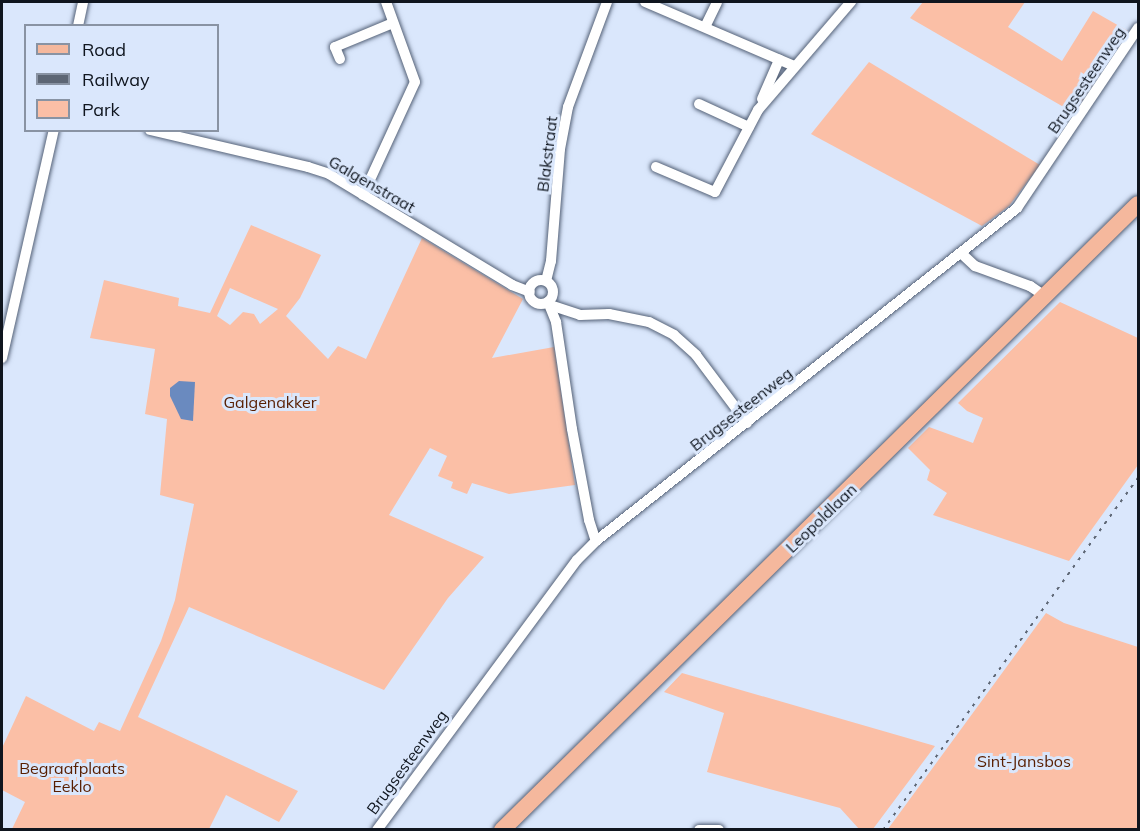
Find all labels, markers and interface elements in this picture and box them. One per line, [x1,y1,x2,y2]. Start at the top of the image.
street label: Brugsesteenweg [1043,23,1129,137]
legend [24,24,219,132]
text: Road [82,38,126,61]
text: Railway [82,68,150,91]
text: Park [82,98,120,121]
street label: Blakstraat [533,115,561,193]
street label: Galgenstraat [325,151,419,217]
street label: Brugsesteenweg [686,363,796,455]
park label: Galgenakker [223,392,317,412]
street label: Leopoldlaan [782,479,860,557]
street label: Brugsesteenweg [363,706,451,818]
park label: Sint-Jansbos [977,751,1071,771]
park label: Begraafplaats Eeklo [19,758,125,796]

